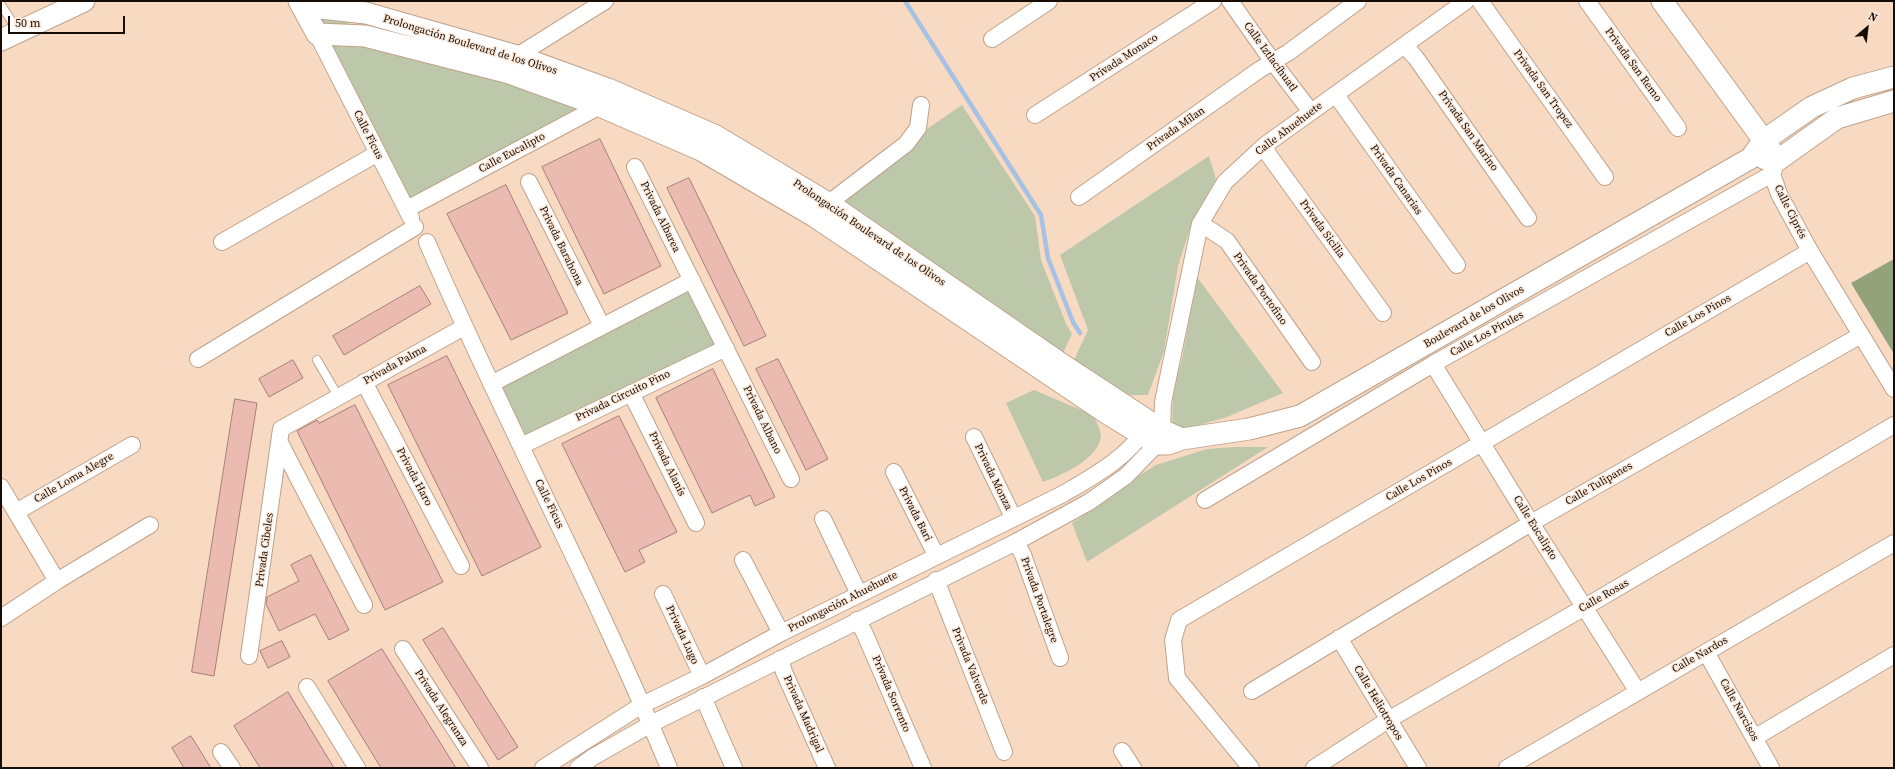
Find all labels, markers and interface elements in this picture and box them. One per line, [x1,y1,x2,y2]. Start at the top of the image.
scale bar [10,8,127,34]
north arrow [1847,8,1887,48]
text: N [1866,8,1880,25]
street label: Prolongación Boulevard de los Olivos [381,12,559,78]
text: 50 m [15,15,41,31]
street label: Calle Iztlacíhuatl [1240,20,1300,94]
street label: Privada San Remo [1602,25,1664,105]
street label: Privada Monaco [1087,31,1161,85]
street label: Privada San Tropez [1510,47,1576,131]
street label: Privada San Marino [1435,88,1501,174]
street label: Calle Ahuehuete [1253,99,1325,159]
street label: Privada Milan [1144,104,1208,154]
street label: Calle Ficus [350,108,386,162]
street label: Calle Eucalipto [476,130,548,176]
street label: Privada Canarias [1367,142,1425,218]
street label: Prolongación Boulevard de los Olivos [790,177,948,289]
street label: Privada Albarea [637,179,683,255]
street label: Calle Ciprés [1771,183,1809,241]
street label: Privada Sicilia [1296,197,1348,261]
street label: Privada Barahona [536,204,586,288]
street label: Privada Portofino [1230,250,1290,328]
street label: Boulevard de los Olivos [1421,283,1527,351]
street label: Calle Los Pinos [1662,292,1734,340]
street label: Calle Los Pirules [1448,308,1526,360]
street label: Privada Palma [361,342,429,388]
street label: Privada Circuito Pino [573,367,673,425]
street label: Privada Albano [740,384,784,456]
street label: Privada Alanís [646,430,688,498]
street label: Privada Monza [971,442,1015,512]
street label: Privada Haro [393,446,435,508]
street label: Calle Loma Alegre [32,450,116,506]
street label: Calle Los Pinos [1383,456,1455,504]
street label: Calle Tulipanes [1563,459,1635,509]
street label: Calle Ficus [531,477,567,531]
street label: Privada Bari [896,484,934,544]
street label: Calle Eucalipto [1510,493,1560,563]
street label: Privada Cibeles [253,512,277,588]
street label: Privada Portalegre [1017,555,1061,645]
street label: Prolongación Ahuehuete [786,569,900,635]
street label: Calle Rosas [1577,576,1631,616]
street label: Privada Lugo [663,603,701,667]
street label: Privada Valverde [949,625,991,707]
street label: Calle Nardos [1670,634,1730,676]
street label: Privada Sorrento [869,654,913,734]
street label: Calle Heliotropos [1350,663,1406,743]
street label: Privada Alegranza [411,667,471,749]
street label: Privada Madrigal [780,673,826,755]
street label: Calle Narcisos [1716,676,1762,744]

